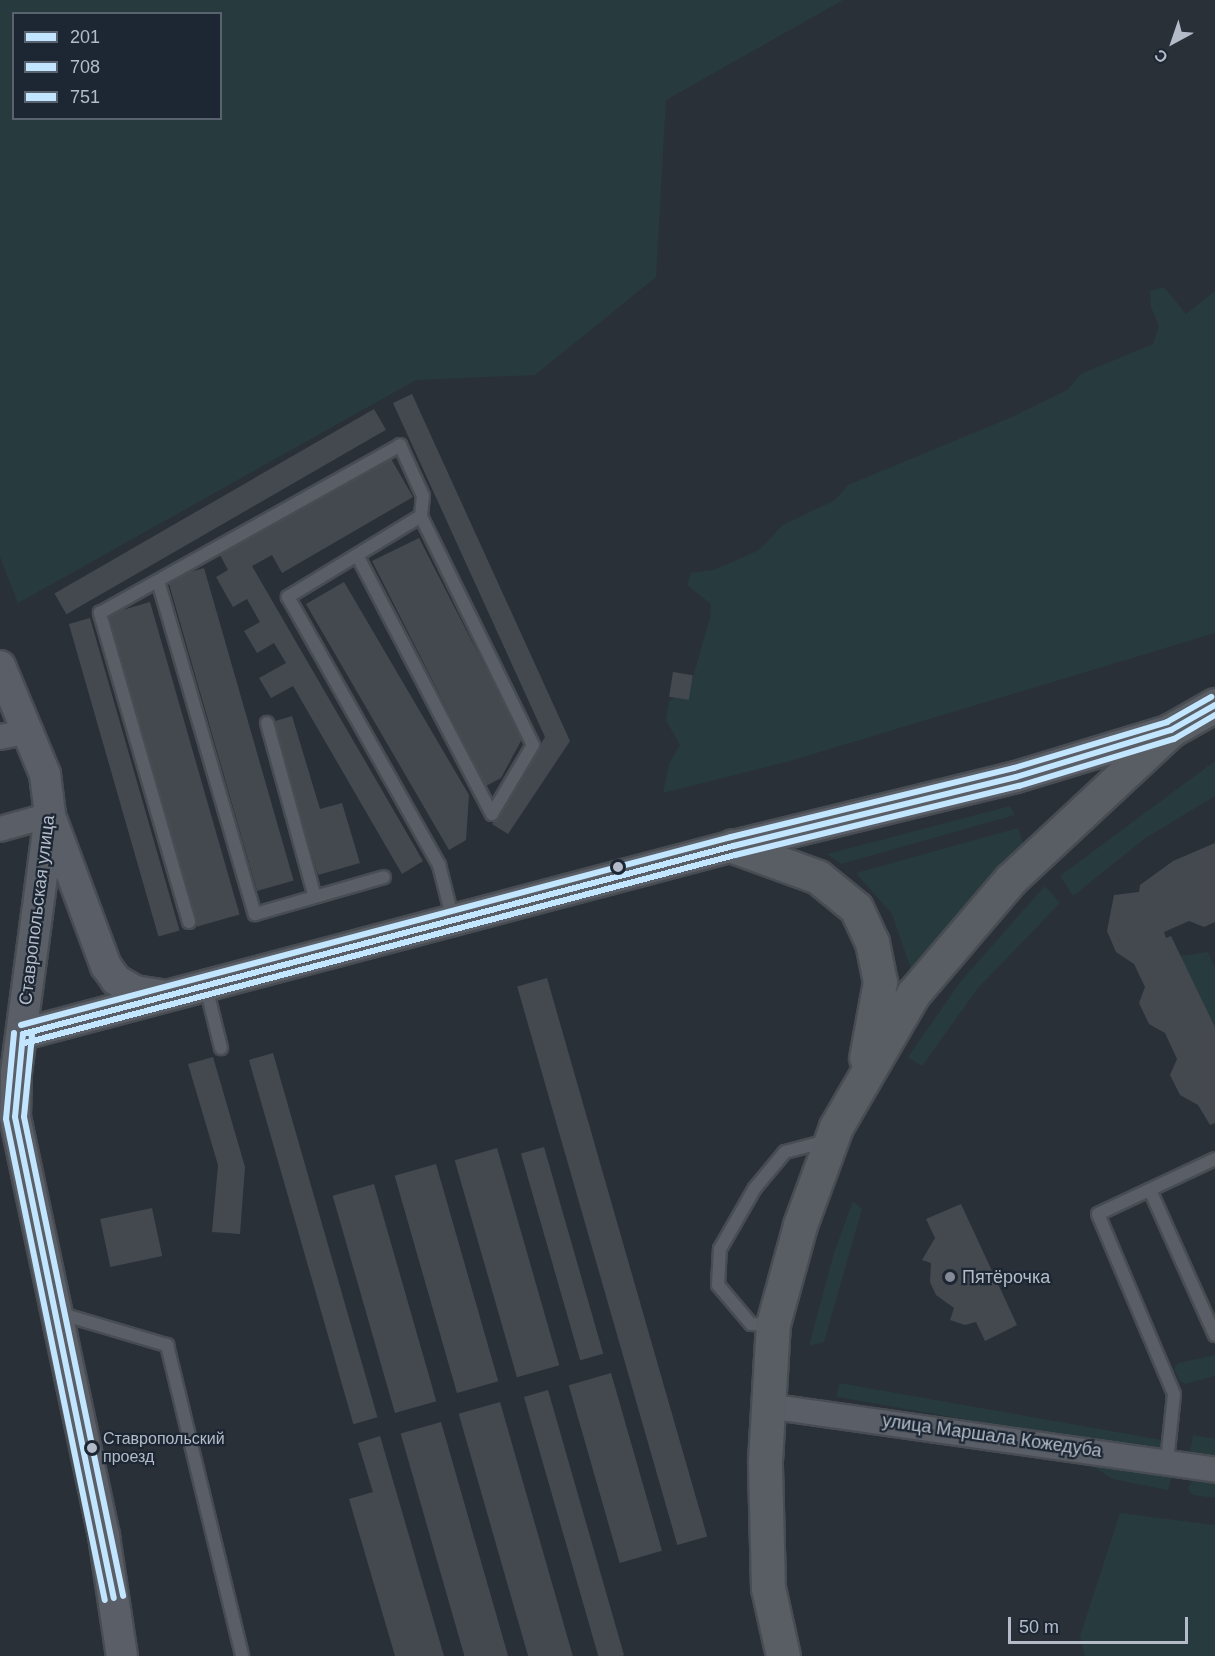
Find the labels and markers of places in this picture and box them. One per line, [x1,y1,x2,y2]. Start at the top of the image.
unlabelled marker [612,861,624,873]
place label: Пятёрочка [962,1266,1050,1288]
marker: Пятёрочка [943,1270,957,1284]
place label: Ставропольский проезд [103,1429,225,1467]
marker: Ставропольский проезд [86,1442,98,1454]

